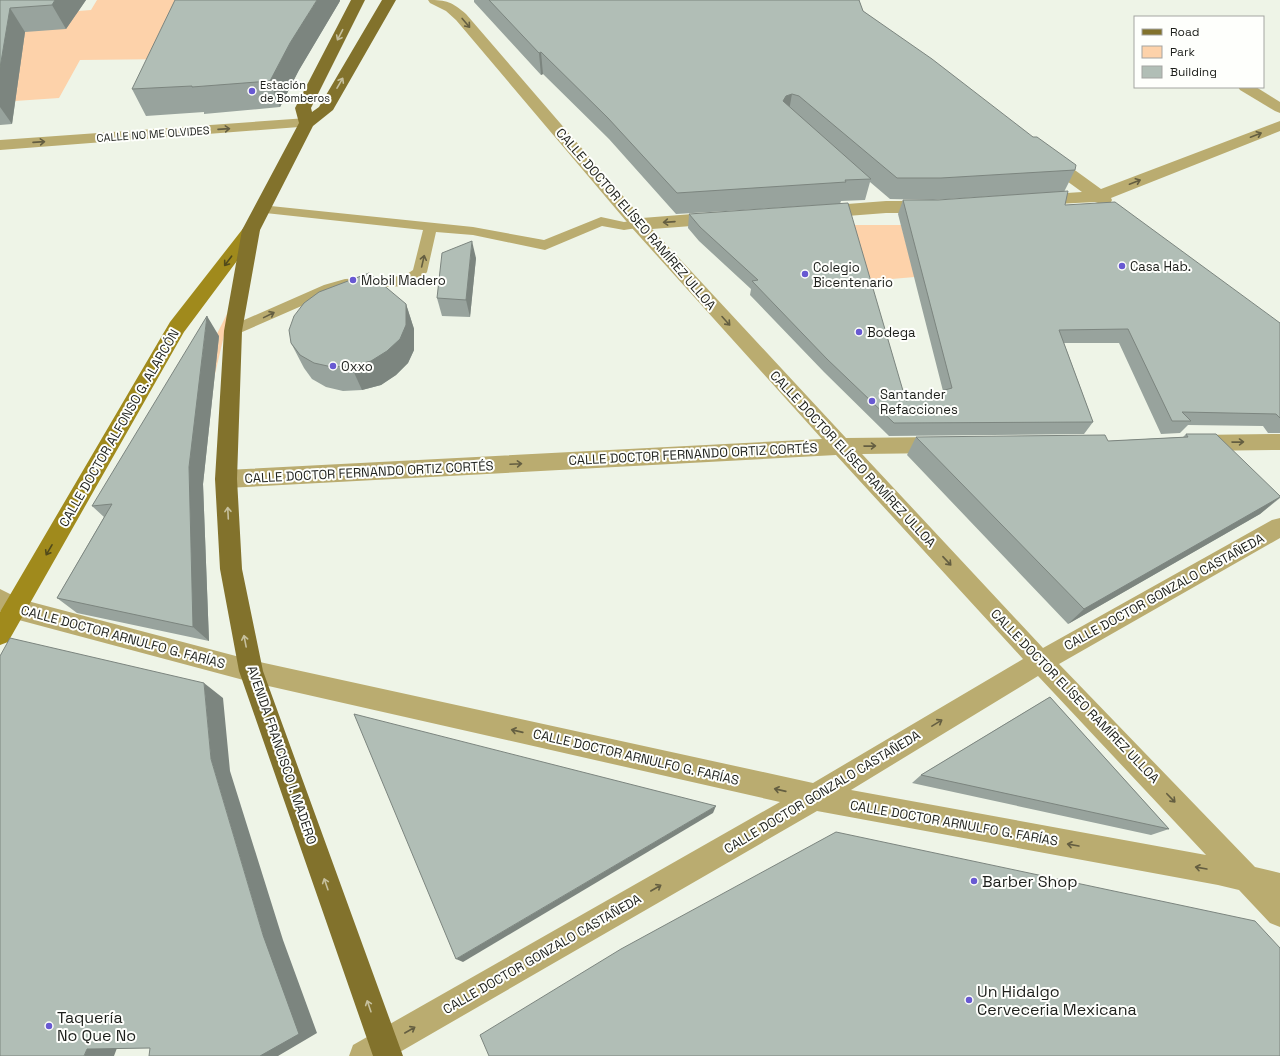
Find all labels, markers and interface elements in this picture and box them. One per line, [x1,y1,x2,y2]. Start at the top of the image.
legend [1134,16,1264,88]
one-way arrow [462,17,471,28]
text: Road [1170,24,1199,40]
one-way arrow [336,28,344,40]
text: Park [1170,44,1195,60]
text: Building [1170,64,1217,80]
one-way arrow [337,77,345,89]
place label: Estación de Bomberos [260,78,330,105]
marker: Estación de Bomberos [247,86,257,96]
street label: CALLE NO ME OLVIDES [96,123,210,145]
street label: CALLE DOCTOR ELÍSEO RAMÍREZ ULLOA [552,124,720,314]
one-way arrow [217,126,230,133]
one-way arrow [1250,131,1262,139]
one-way arrow [32,138,45,146]
one-way arrow [1129,178,1141,186]
one-way arrow [662,218,675,225]
one-way arrow [223,255,232,266]
one-way arrow [419,255,427,268]
place label: Casa Hab. [1130,258,1191,275]
place label: Colegio Bicentenario [813,259,893,291]
marker: Casa Hab. [1117,261,1127,271]
marker: Colegio Bicentenario [800,269,810,279]
place label: Mobil Madero [361,272,446,289]
marker: Mobil Madero [348,275,358,285]
one-way arrow [262,311,274,318]
one-way arrow [722,316,731,326]
place label: Bodega [867,324,916,341]
street label: CALLE DOCTOR ALFONSO G. ALARCÓN [55,326,183,530]
marker: Bodega [854,327,864,337]
place label: Oxxo [341,358,373,375]
marker: Oxxo [328,361,338,371]
street label: CALLE DOCTOR ELÍSEO RAMÍREZ ULLOA [766,367,940,551]
place label: Santander Refacciones [880,386,958,418]
marker: Santander Refacciones [867,396,877,406]
one-way arrow [1231,438,1244,446]
street label: CALLE DOCTOR FERNANDO ORTIZ CORTÉS [568,439,818,469]
one-way arrow [863,442,876,450]
street label: CALLE DOCTOR FERNANDO ORTIZ CORTÉS [244,457,494,487]
one-way arrow [509,460,522,467]
one-way arrow [224,507,231,520]
street label: CALLE DOCTOR GONZALO CASTAÑEDA [1061,530,1267,654]
one-way arrow [45,544,53,556]
one-way arrow [942,556,952,566]
street label: CALLE DOCTOR ARNULFO G. FARÍAS [19,602,227,672]
street label: CALLE DOCTOR ELÍSEO RAMÍREZ ULLOA [987,605,1163,787]
one-way arrow [241,635,249,648]
street label: AVENIDA FRANCISCO I. MADERO [243,663,321,847]
one-way arrow [931,719,943,727]
street label: CALLE DOCTOR ARNULFO G. FARÍAS [531,725,741,789]
one-way arrow [511,726,524,734]
street label: CALLE DOCTOR GONZALO CASTAÑEDA [721,726,923,858]
one-way arrow [774,785,787,793]
one-way arrow [1166,793,1176,803]
street label: CALLE DOCTOR ARNULFO G. FARÍAS [849,796,1059,850]
one-way arrow [1067,841,1080,849]
one-way arrow [1195,864,1208,872]
place label: Barber Shop [982,871,1078,892]
marker: Barber Shop [969,876,979,886]
one-way arrow [322,877,329,890]
one-way arrow [650,884,662,892]
street label: CALLE DOCTOR GONZALO CASTAÑEDA [440,890,644,1018]
place label: Un Hidalgo Cerveceria Mexicana [977,981,1137,1020]
marker: Un Hidalgo Cerveceria Mexicana [964,995,974,1005]
one-way arrow [365,1001,373,1013]
place label: Taquería No Que No [57,1007,136,1046]
marker: Taquería No Que No [44,1021,54,1031]
one-way arrow [404,1025,416,1033]

